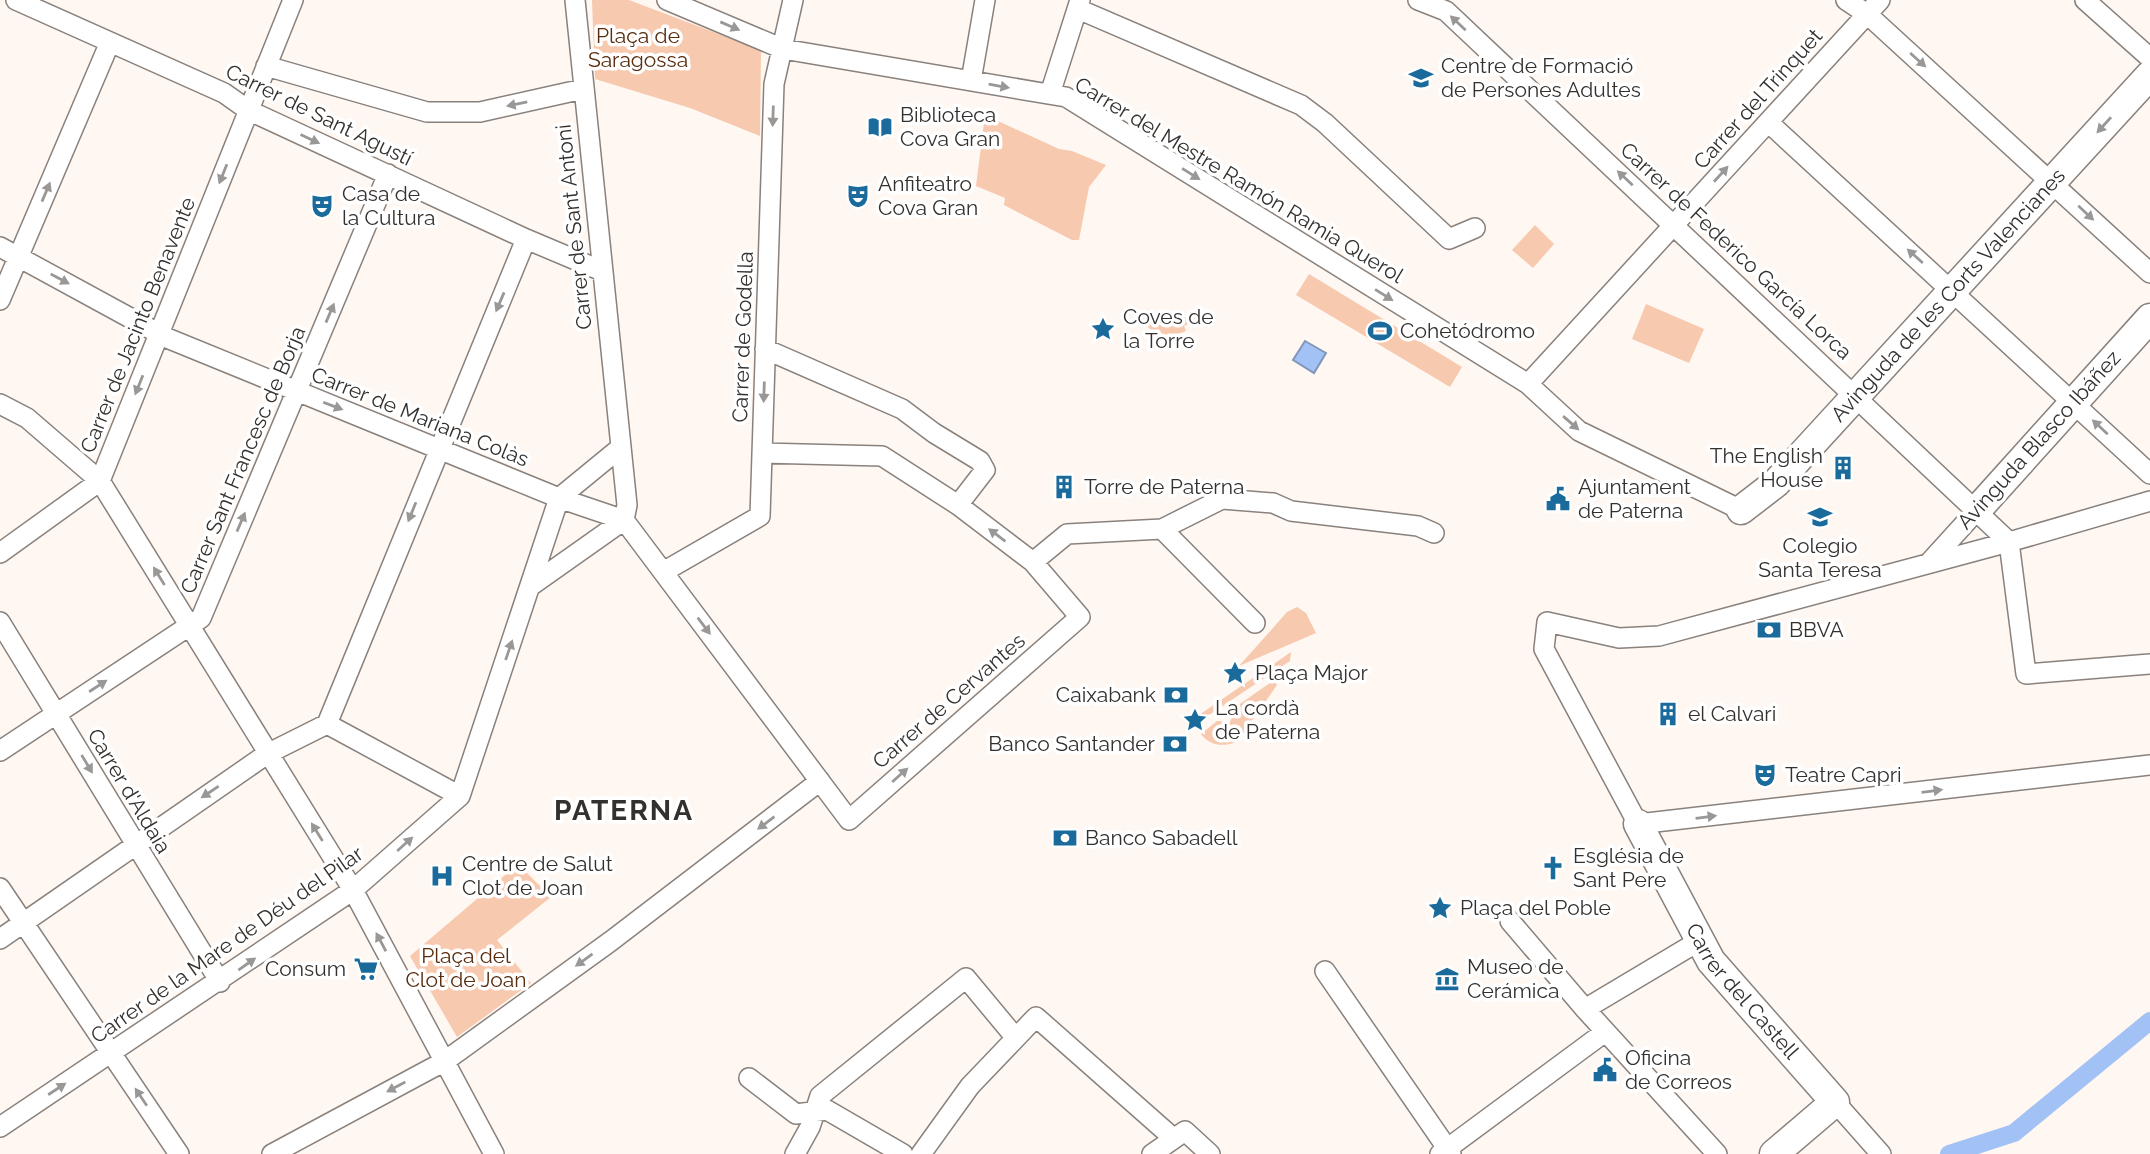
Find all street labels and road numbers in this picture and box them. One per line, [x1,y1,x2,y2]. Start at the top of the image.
street label: Carrer del Trinquet [1688,23,1827,174]
street label: Carrer de Sant Agustí [222,58,417,171]
street label: Carrer del Mestre Ramón Ramia Querol [1070,71,1408,288]
street label: Carrer de Sant Antoni [550,123,597,331]
street label: Carrer de Federico García Lorca [1616,137,1857,365]
street label: Avinguda de les Corts Valencianes [1826,163,2070,427]
street label: Carrer de Jacinto Benavente [75,193,200,456]
street label: Carrer de Godella [727,251,758,423]
street label: Carrer Sant Francesc de Borja [175,323,310,597]
street label: Avinguda Blasco Ibáñez [1952,345,2125,534]
street label: Carrer de Mariana Colàs [308,361,532,472]
street label: Carrer de Cervantes [867,628,1030,774]
street label: Carrer d'Aldaia [82,724,176,858]
street label: Carrer de la Mare de Déu del Pilar [86,840,368,1048]
street label: Carrer del Castell [1681,919,1804,1064]

